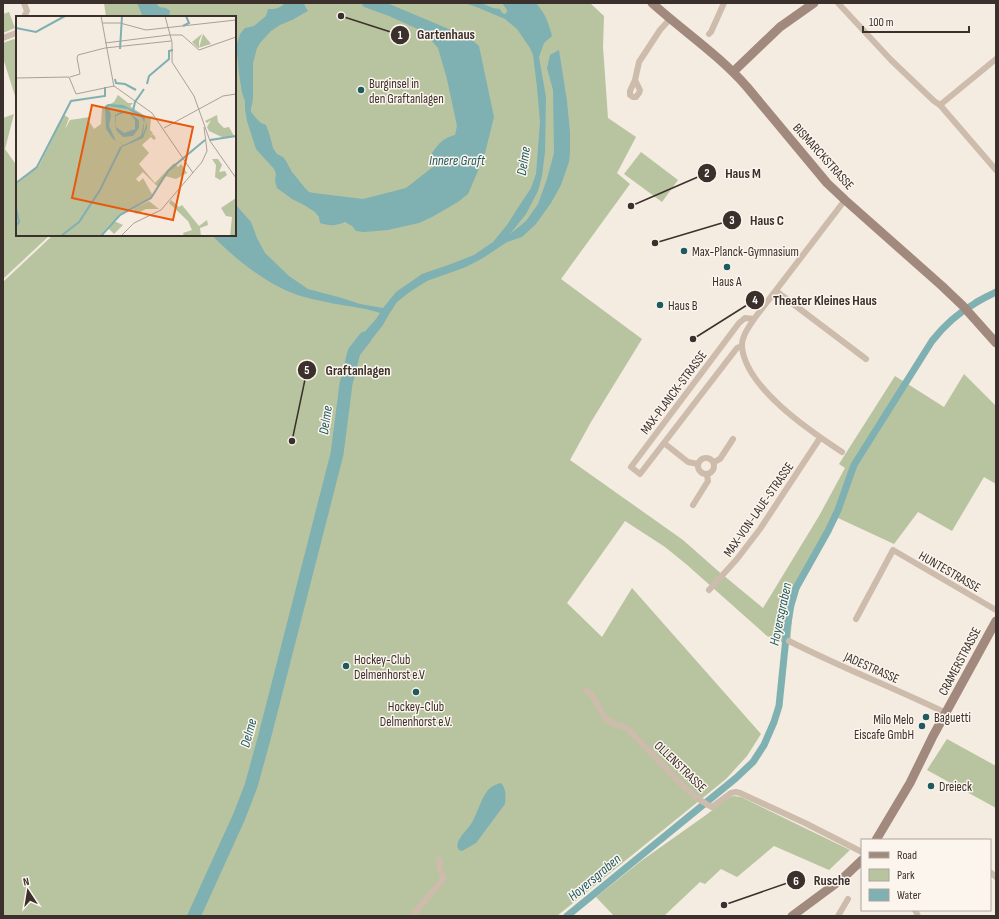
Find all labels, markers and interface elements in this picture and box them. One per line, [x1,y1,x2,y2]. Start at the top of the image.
scale bar [863,8,969,34]
text: 100 m [869,15,894,30]
inset map [16,16,236,236]
callout: Gartenhaus [390,22,483,48]
text: Gartenhaus [417,26,475,43]
text: 1 [398,28,403,43]
place label: Burginsel in den Graftanlagen [369,76,444,107]
marker: Burginsel in den Graftanlagen [356,85,366,95]
street label: BISMARCKSTRASSE [789,120,857,193]
water label: Delme [513,145,534,177]
water label: Innere Graft [429,152,486,169]
callout: Haus M [697,160,768,186]
text: Haus M [725,165,761,182]
text: 2 [704,166,710,181]
callout: Haus C [722,207,792,233]
text: Haus C [750,212,784,229]
text: 3 [729,213,735,228]
place label: Max-Planck-Gymnasium [692,244,799,260]
marker: Max-Planck-Gymnasium [679,246,689,256]
marker: Haus A [722,262,732,272]
place label: Haus A [712,274,742,290]
callout: Theater Kleines Haus [745,287,885,313]
text: Theater Kleines Haus [773,292,877,309]
text: 4 [752,293,758,308]
place label: Haus B [668,298,698,314]
marker: Haus B [655,300,665,310]
street label: MAX-PLANCK-STRASSE [637,348,711,438]
callout: Graftanlagen [297,357,398,383]
text: Graftanlagen [326,362,390,379]
text: 5 [304,363,310,378]
water label: Delme [315,404,336,436]
street label: MAX-VON-LAUE-STRASSE [720,459,797,560]
street label: HUNTESTRASSE [916,548,983,596]
water label: Hoyersgraben [766,581,795,647]
street label: CRAMERSTRASSE [935,624,985,699]
street label: JADESTRASSE [841,648,902,687]
place label: Hockey-Club Delmenhorst e.V [354,652,425,683]
marker: Hockey-Club Delmenhorst e.V [341,661,351,671]
marker: Hockey-Club Delmenhorst e.V. [411,687,421,697]
place label: Hockey-Club Delmenhorst e.V. [380,699,452,730]
place label: Baguetti [934,710,971,726]
place label: Milo Melo Eiscafe GmbH [854,712,914,743]
marker: Baguetti [921,712,931,722]
water label: Delme [237,716,261,749]
marker: Milo Melo Eiscafe GmbH [917,721,927,731]
street label: OLLENSTRASSE [651,738,710,796]
place label: Dreieck [939,779,972,795]
marker: Dreieck [926,781,936,791]
legend [861,839,991,911]
text: Road [897,848,917,863]
water label: Hoyersgraben [564,850,624,904]
callout: Rusche [786,867,858,893]
text: Park [897,868,915,883]
north arrow [8,871,48,911]
text: Rusche [814,872,850,889]
text: 6 [793,874,799,889]
text: N [22,875,30,889]
text: Water [897,888,921,903]

